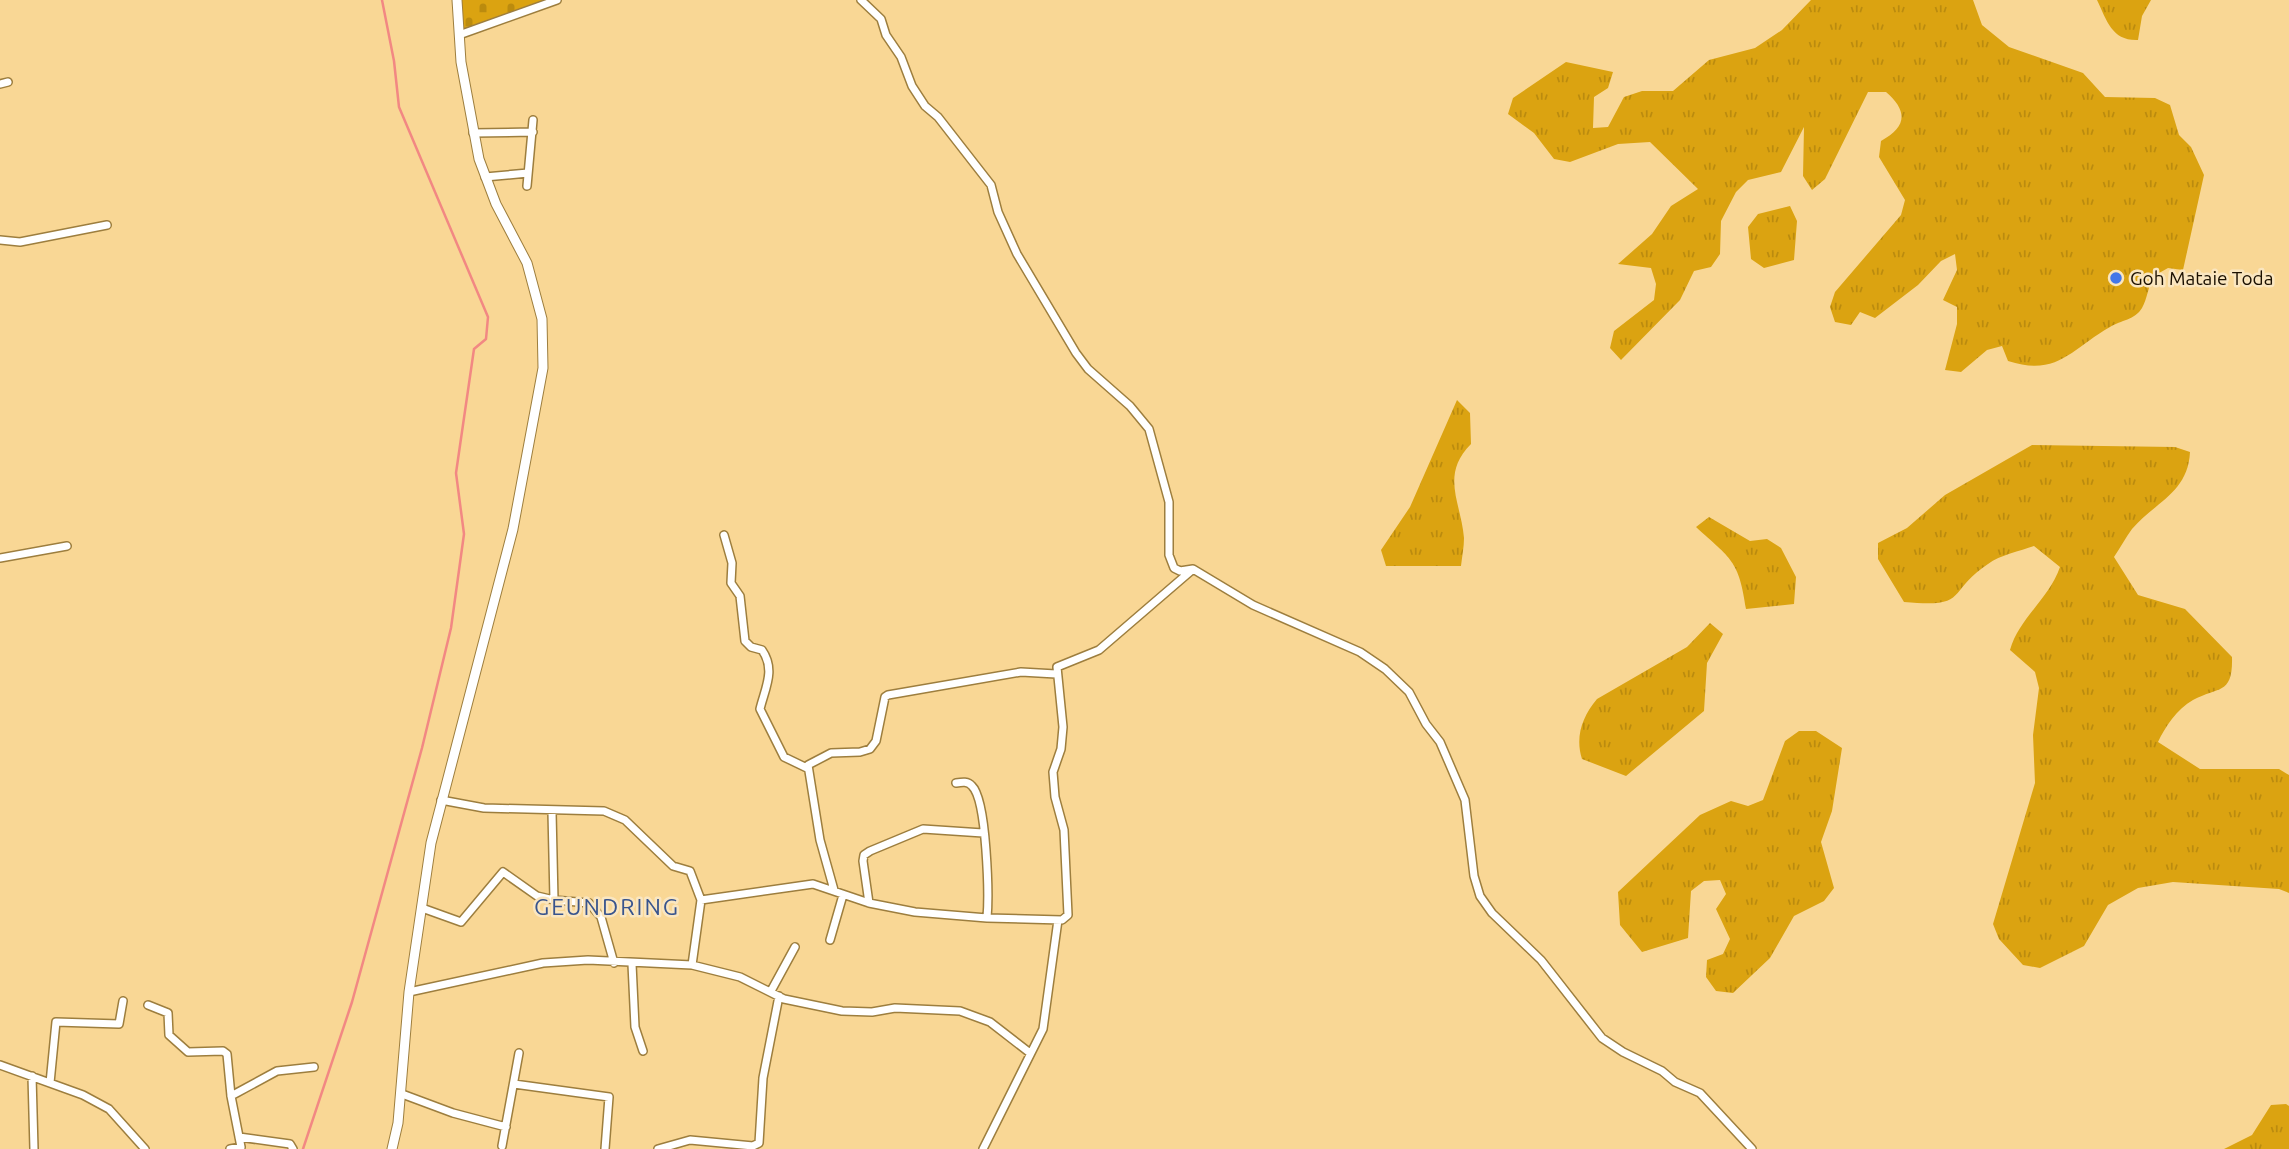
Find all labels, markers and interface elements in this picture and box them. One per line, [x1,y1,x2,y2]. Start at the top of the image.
place label: Goh Mataie Toda [2130,267,2274,289]
marker: Goh Mataie Toda [2108,270,2124,286]
district label: GEUNDRING [534,894,680,919]

